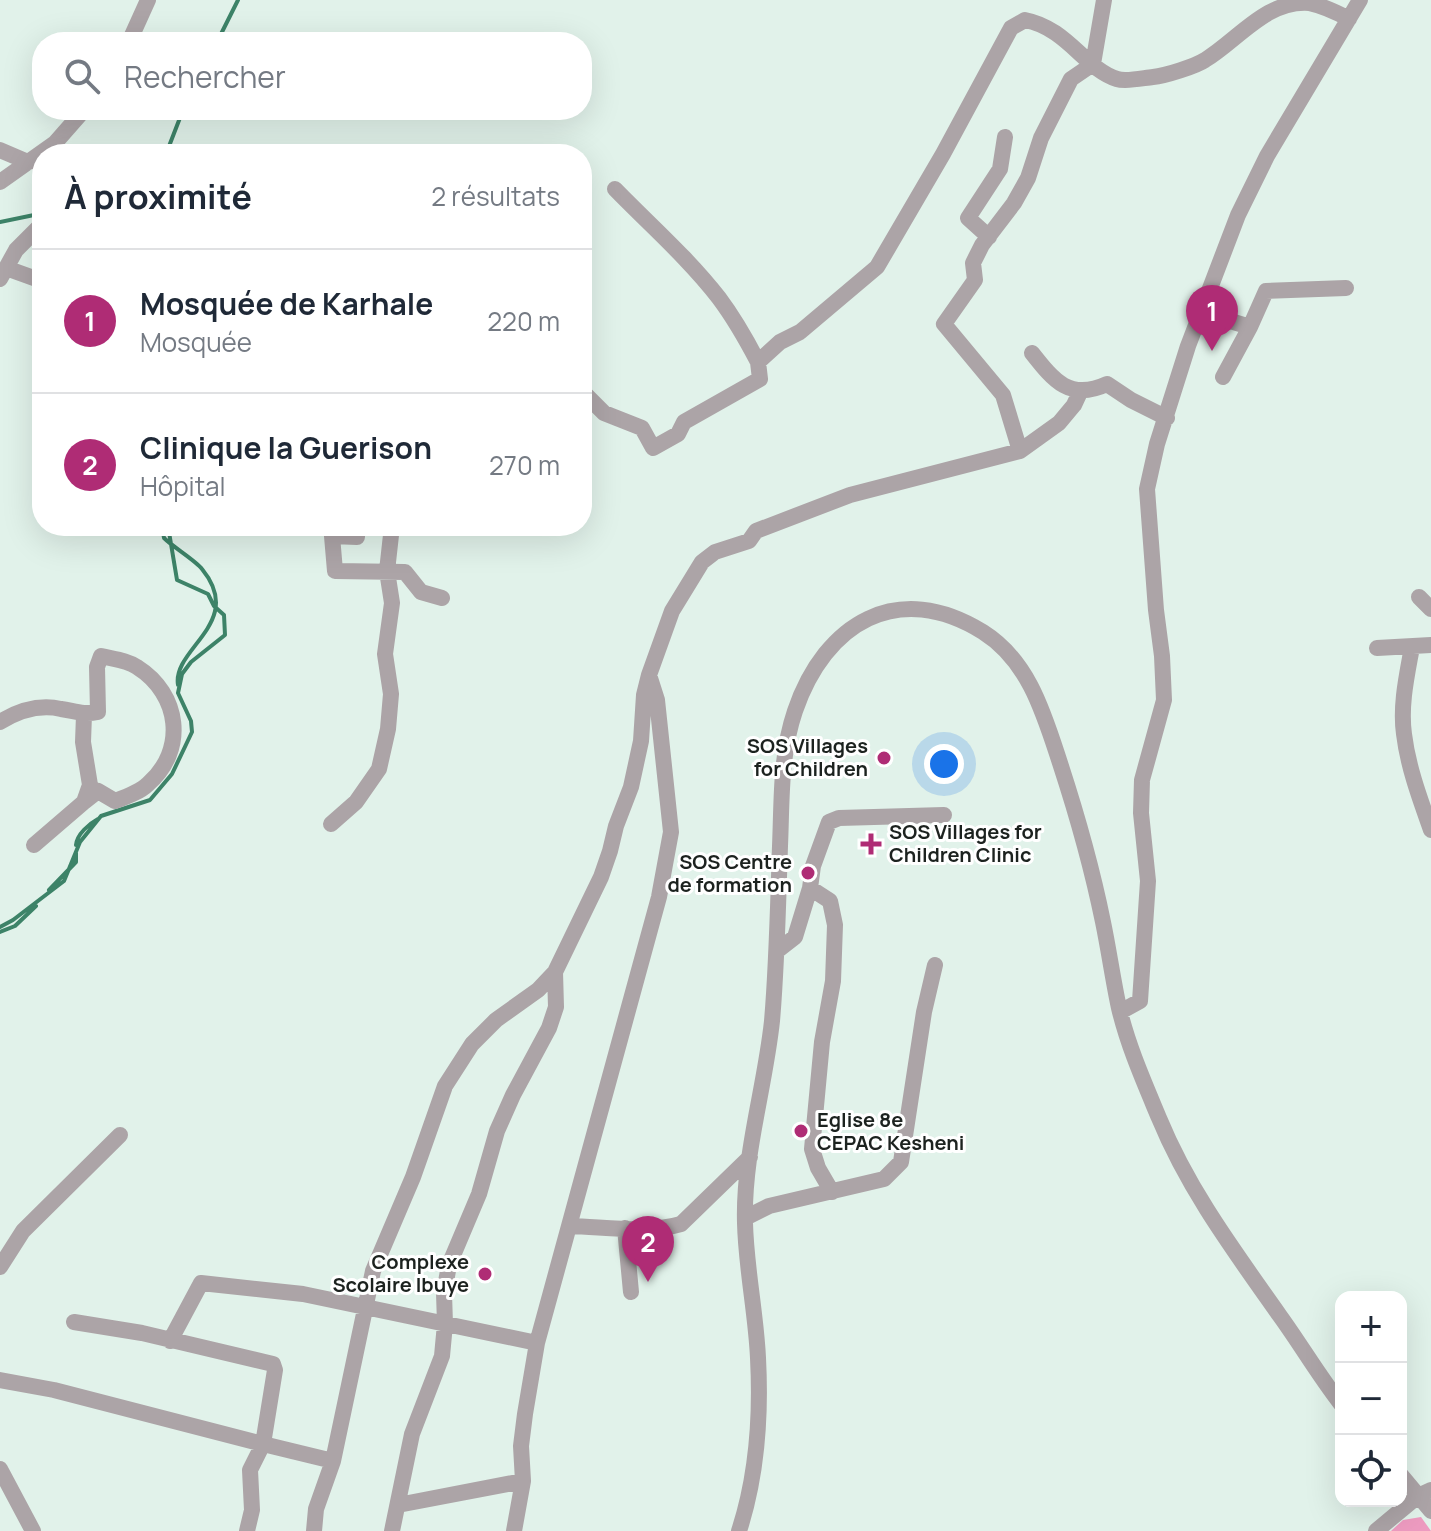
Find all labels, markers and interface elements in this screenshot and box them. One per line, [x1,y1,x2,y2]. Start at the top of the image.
search box [32,32,592,120]
icon: search [60,54,104,98]
text: Rechercher [124,56,286,97]
text: À proximité [64,173,252,219]
text: 2 résultats [431,178,560,214]
text: Mosquée de Karhale [140,283,433,324]
pin: 1 [1186,285,1238,351]
text: 1 [84,303,96,339]
text: 220 m [487,303,560,339]
text: Mosquée [140,324,252,360]
text: Clinique la Guerison [140,427,432,468]
text: 2 [82,447,98,483]
text: 270 m [489,447,560,483]
text: Hôpital [140,468,226,504]
place label: SOS Villages for Children [747,732,868,782]
your location [924,744,964,784]
marker: SOS Villages for Children [875,749,893,767]
place label: SOS Villages for Children Clinic [889,818,1042,868]
marker: SOS Villages for Children Clinic [860,833,882,855]
place label: SOS Centre de formation [667,848,792,898]
marker: SOS Centre de formation [799,864,817,882]
place label: Eglise 8e CEPAC Kesheni [817,1106,964,1156]
marker: Eglise 8e CEPAC Kesheni [792,1122,810,1140]
pin: 2 [622,1216,674,1282]
place label: Complexe Scolaire Ibuye [332,1248,469,1298]
marker: Complexe Scolaire Ibuye [476,1265,494,1283]
map controls [1335,1291,1407,1507]
button: + [1335,1291,1407,1363]
button: − [1335,1363,1407,1435]
button: locate [1335,1435,1407,1507]

